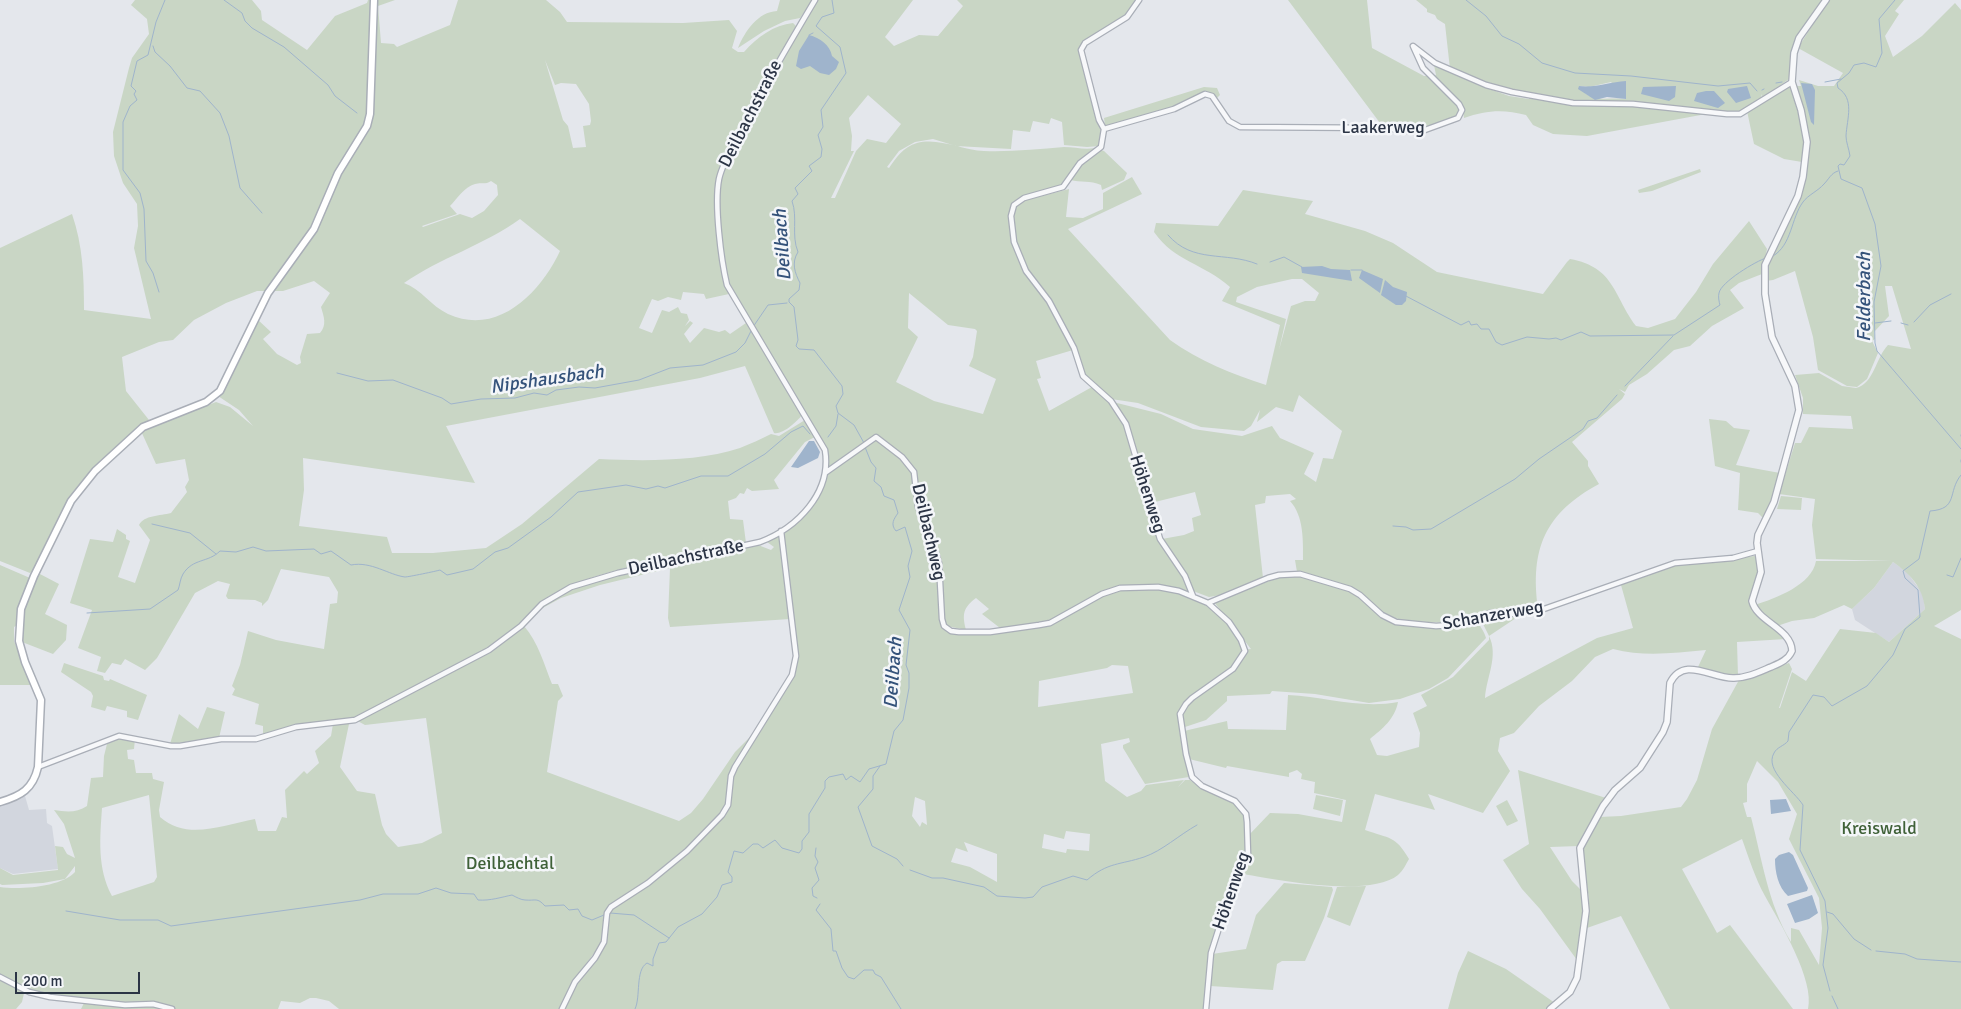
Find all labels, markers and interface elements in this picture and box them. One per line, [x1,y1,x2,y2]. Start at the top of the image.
street label: Deilbachstraße [715,57,787,171]
street label: Laakerweg [1341,117,1425,139]
water label: Deilbach [769,209,797,281]
water label: Felderbach [1854,252,1876,342]
water label: Nipshausbach [489,361,605,399]
street label: Höhenweg [1124,452,1170,536]
street label: Deilbachweg [906,481,950,583]
street label: Deilbachstraße [626,535,746,581]
street label: Schanzerweg [1441,596,1545,636]
water label: Deilbach [880,637,908,709]
park label: Kreiswald [1841,818,1917,840]
street label: Höhenweg [1209,849,1255,933]
park label: Deilbachtal [466,853,554,875]
scale bar [18,962,142,994]
text: 200 m [23,972,63,990]

